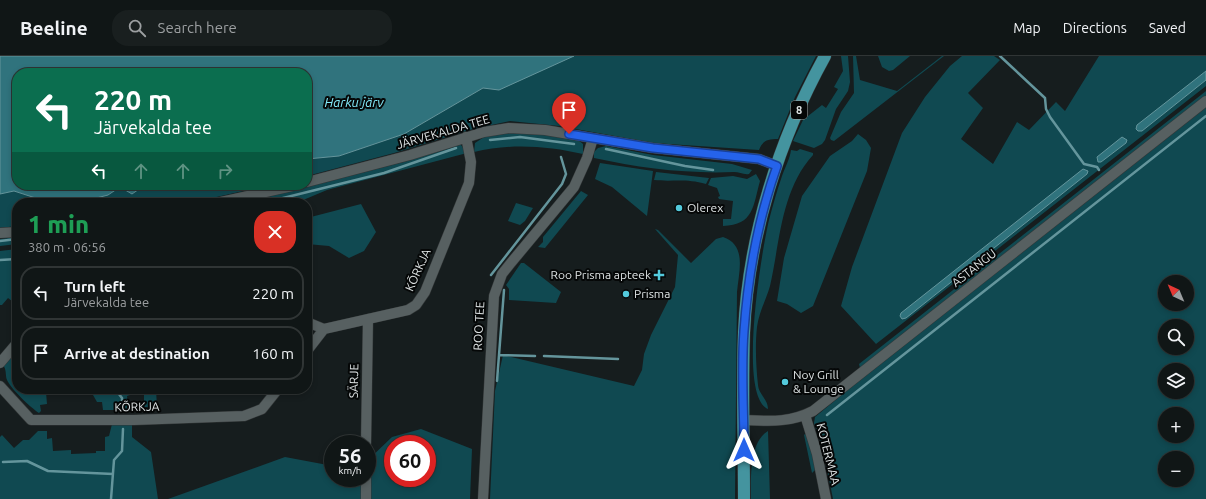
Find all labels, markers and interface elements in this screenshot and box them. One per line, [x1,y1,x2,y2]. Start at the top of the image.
search box [112,10,392,46]
text: Beeline [20,17,88,39]
icon: search [126,17,148,39]
text: Search here [158,19,237,36]
text: Map [1013,20,1041,36]
text: Directions [1063,20,1127,36]
text: Saved [1149,20,1186,36]
icon: left [28,84,80,136]
text: 220 m [94,84,172,115]
pin [552,93,586,134]
water label: Harku järv [325,95,384,109]
icon: arrive [558,99,580,121]
road number: 8 [791,101,807,119]
street label: JÄRVEKALDA TEE [395,112,491,151]
text: Järvekalda tee [94,117,212,137]
icon: left [88,160,110,182]
icon: ahead [130,160,152,182]
icon: ahead [172,160,194,182]
icon: right [214,160,236,182]
place label: Olerex [687,201,723,214]
marker: Olerex [674,203,684,213]
text: 1 min [28,211,89,238]
button: close [254,211,296,253]
text: 380 m · 06:56 [28,240,106,254]
street label: KÕRKJA [402,246,433,293]
street label: ASTANGU [949,246,998,289]
place label: Roo Prisma apteek [550,268,651,281]
marker: Roo Prisma apteek [654,270,664,280]
north arrow [1158,275,1194,311]
map controls [1158,275,1194,487]
text: Turn left [64,278,125,295]
icon: left [30,282,52,304]
text: 220 m [252,285,294,302]
place label: Prisma [634,287,670,300]
marker: Prisma [621,289,631,299]
text: Järvekalda tee [64,295,149,309]
street label: ROO TEE [471,301,486,351]
button: search [1158,319,1194,355]
icon: arrive [30,342,52,364]
text: Arrive at destination [64,345,210,362]
text: 160 m [252,345,294,362]
street label: SÄRJE [347,363,360,398]
button: layers [1158,363,1194,399]
place label: Noy Grill & Lounge [793,368,844,395]
marker: Noy Grill & Lounge [780,377,790,387]
street label: KÕRKJA [114,400,160,413]
button: + [1158,407,1194,443]
street label: KOTERMAA [815,422,843,486]
position arrow [723,429,765,471]
speed limit sign: 60 [384,435,436,487]
text: 56 [339,444,361,467]
button: − [1158,451,1194,487]
text: km/h [338,465,362,476]

